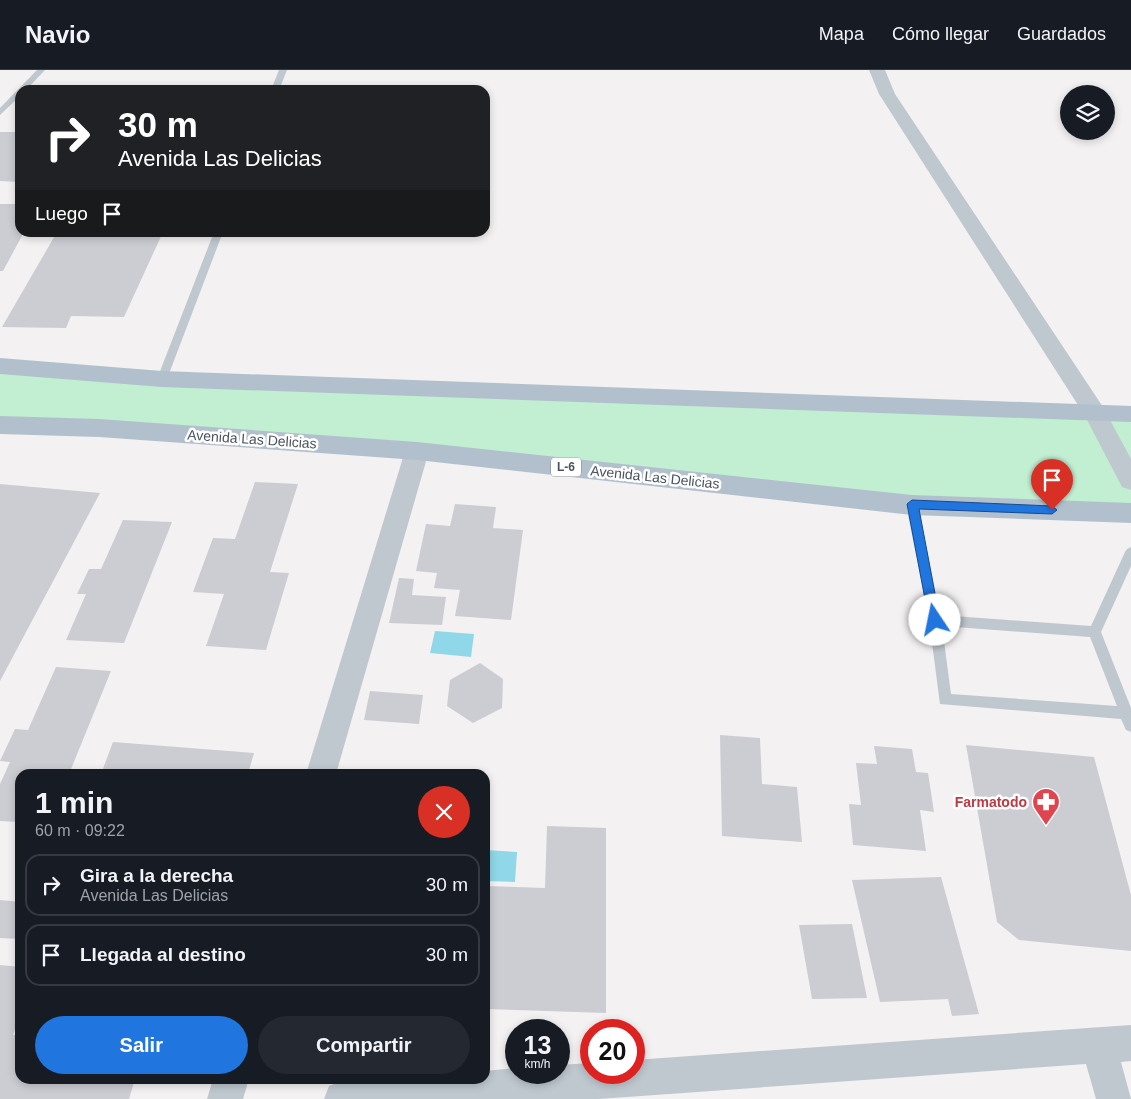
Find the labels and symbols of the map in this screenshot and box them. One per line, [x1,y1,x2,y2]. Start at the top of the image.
street label: Avenida Las Delicias [187,426,317,452]
road number: L-6 [551,458,581,477]
pin [1031,459,1073,510]
street label: Avenida Las Delicias [590,462,720,492]
position arrow [908,593,960,645]
pharmacy icon: Farmatodo [1031,787,1061,826]
place label: Farmatodo [955,794,1027,810]
speed limit sign: 20 [580,1019,645,1084]

